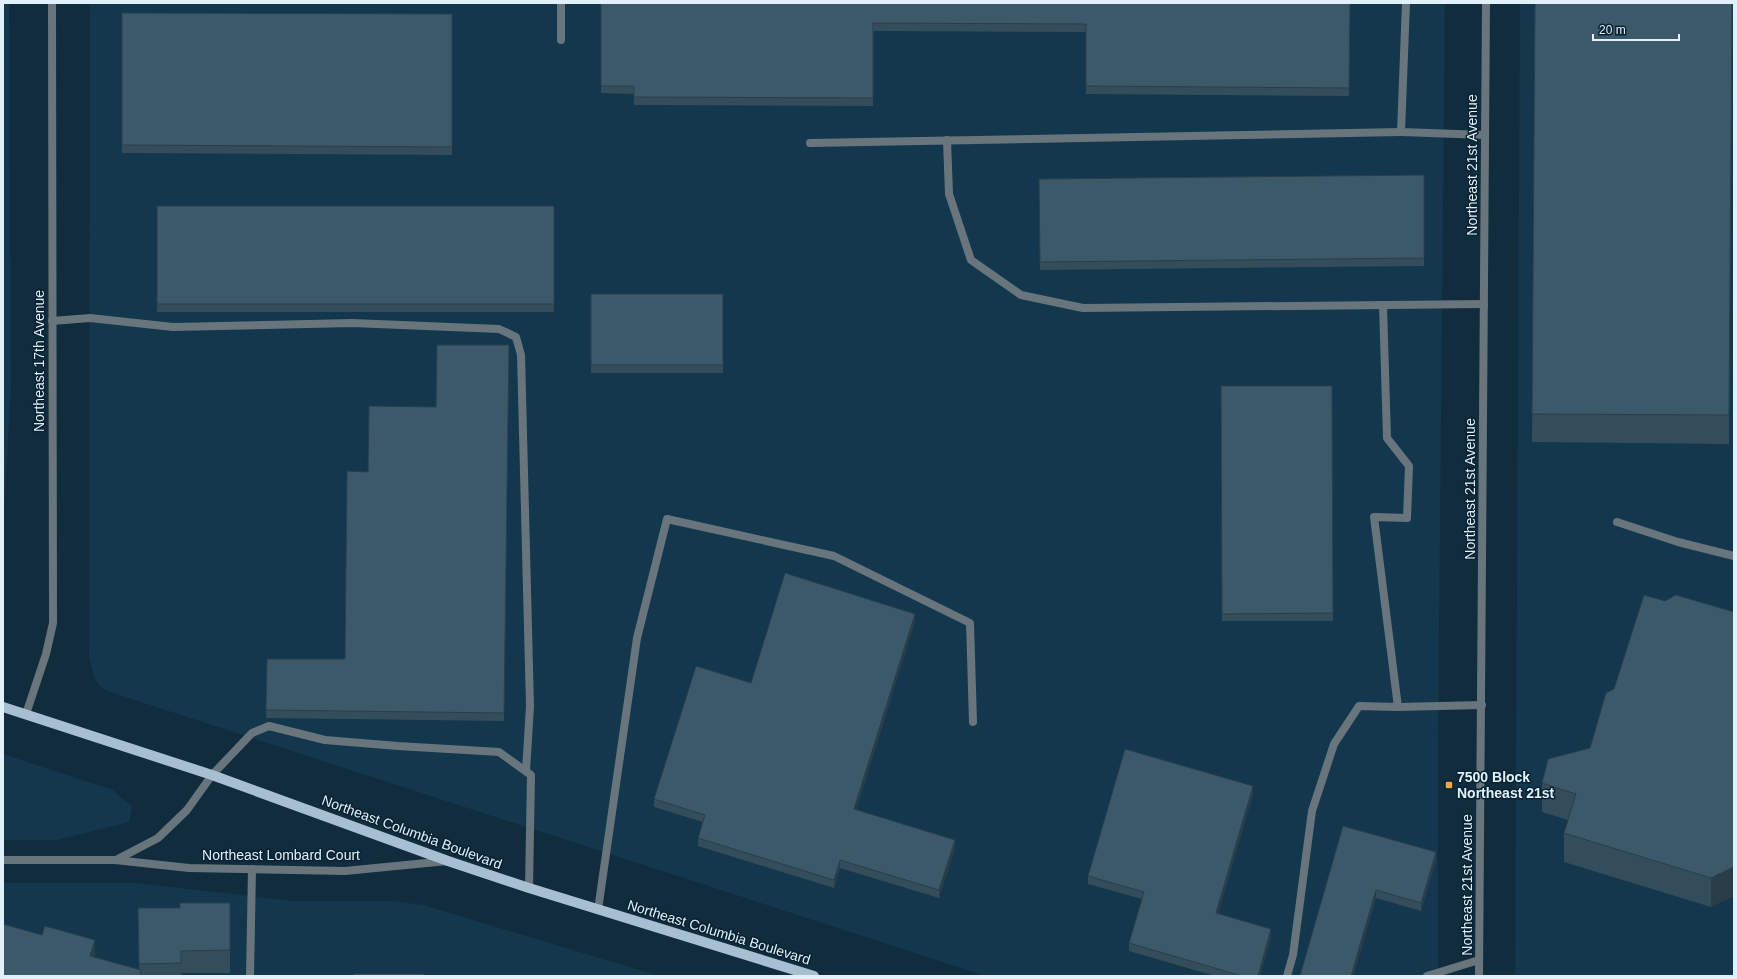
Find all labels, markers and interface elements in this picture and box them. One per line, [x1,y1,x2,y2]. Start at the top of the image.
scale bar [1593,16,1679,42]
text: 20 m [1599,23,1626,37]
street label: Northeast 21st Avenue [1464,94,1480,236]
street label: Northeast 17th Avenue [31,290,47,432]
street label: Northeast 21st Avenue [1462,418,1478,560]
place label: 7500 Block Northeast 21st [1457,769,1555,801]
marker: 7500 Block Northeast 21st [1444,780,1454,790]
street label: Northeast Columbia Boulevard [320,792,504,872]
street label: Northeast 21st Avenue [1459,814,1475,956]
street label: Northeast Lombard Court [202,847,360,863]
street label: Northeast Columbia Boulevard [625,896,813,968]

